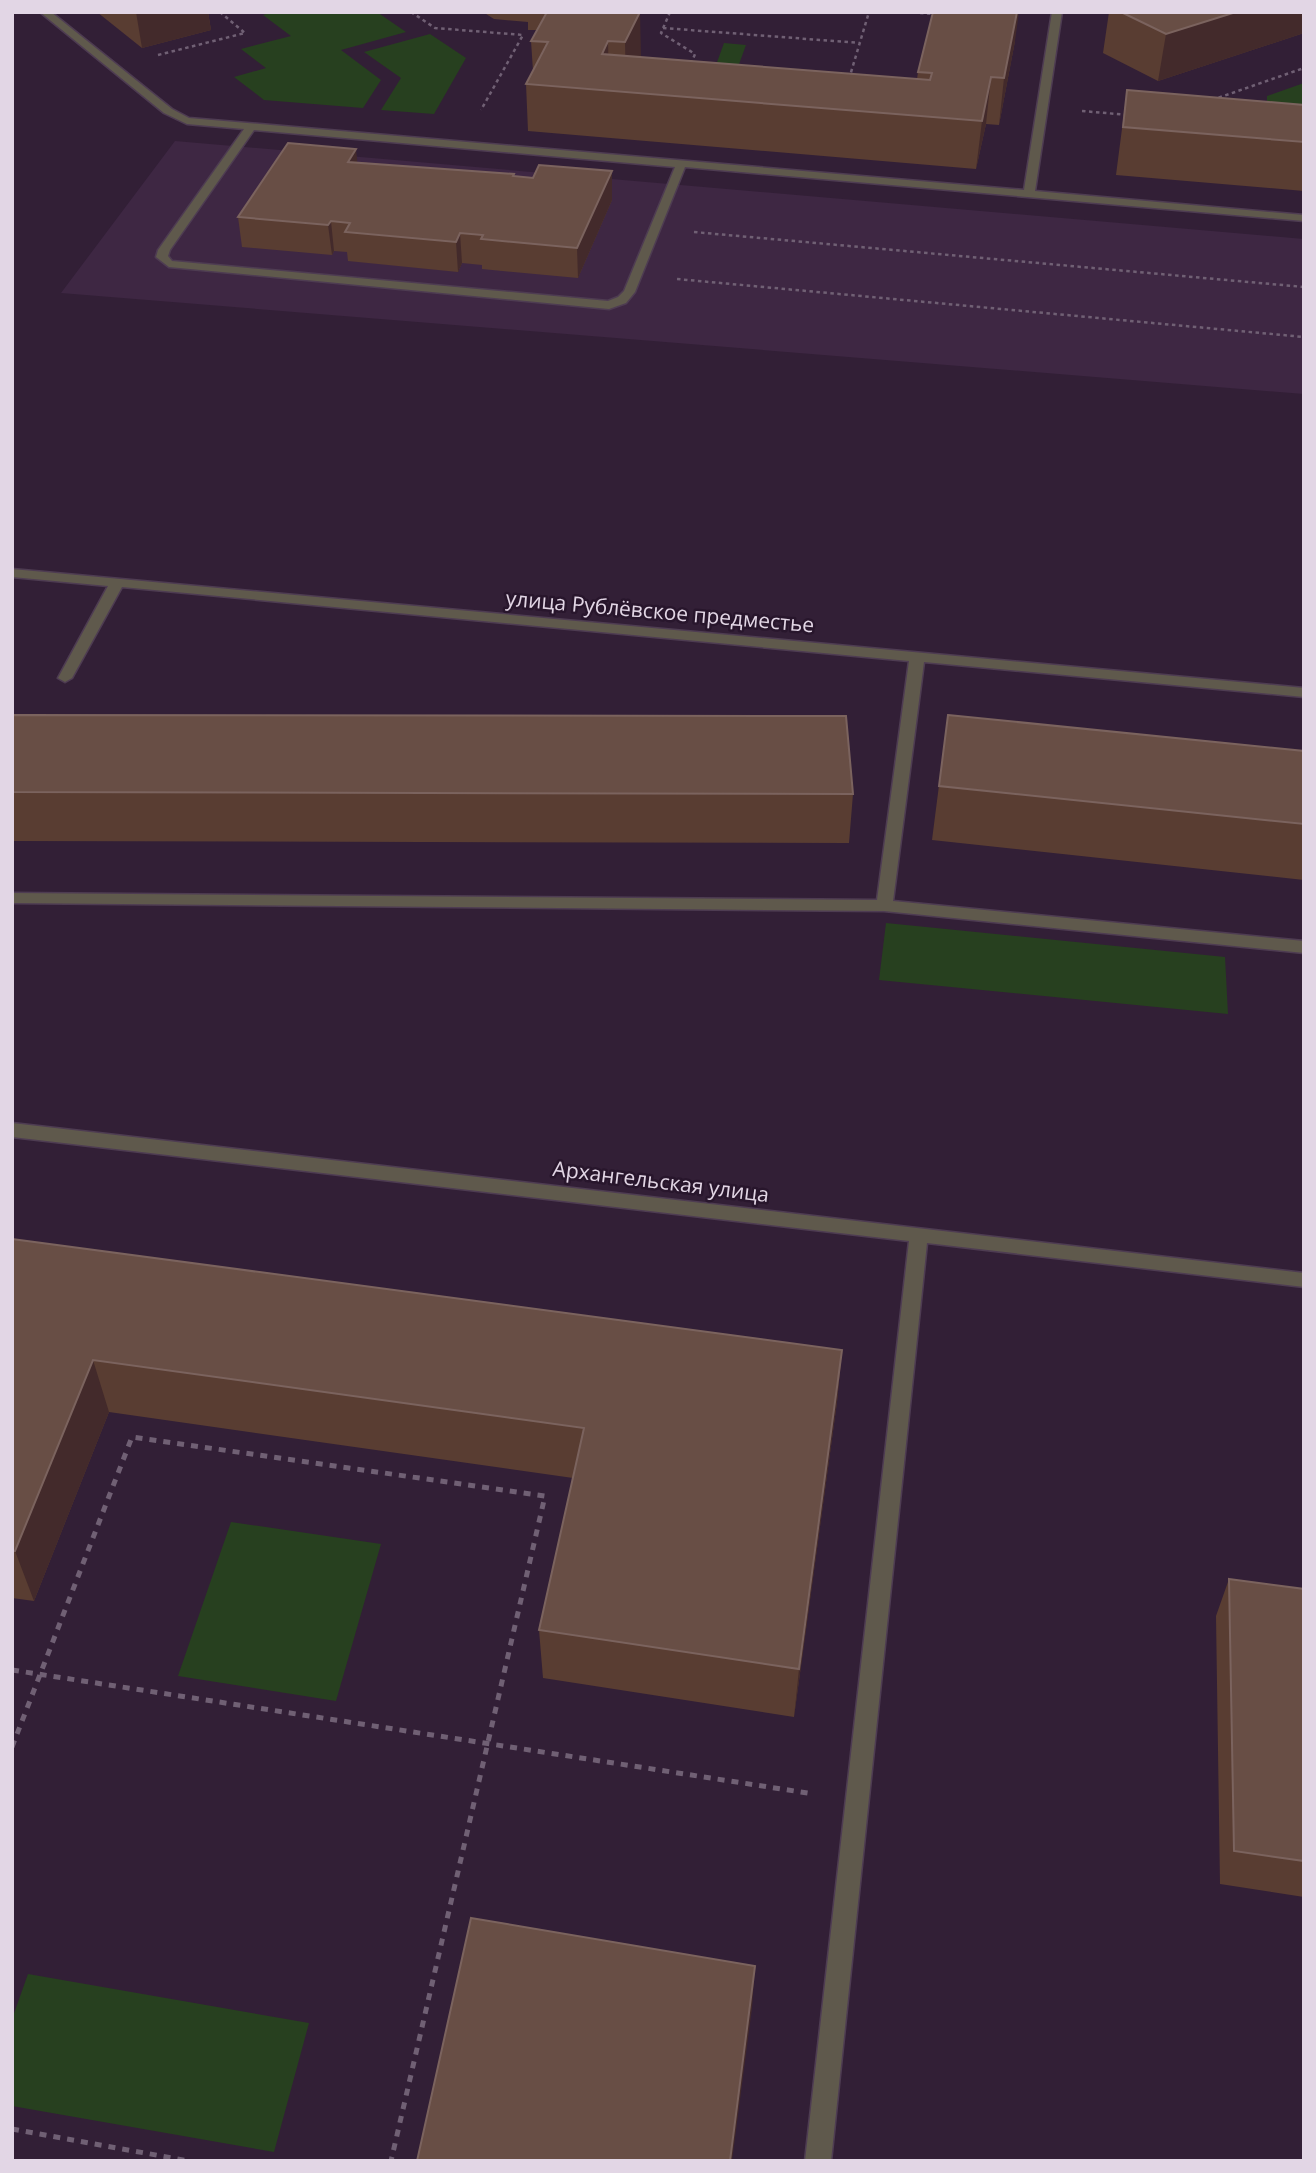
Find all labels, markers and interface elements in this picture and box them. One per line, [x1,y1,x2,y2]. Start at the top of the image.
street label: улица Рублёвское предместье [505,584,815,638]
street label: Архангельская улица [551,1154,771,1208]

